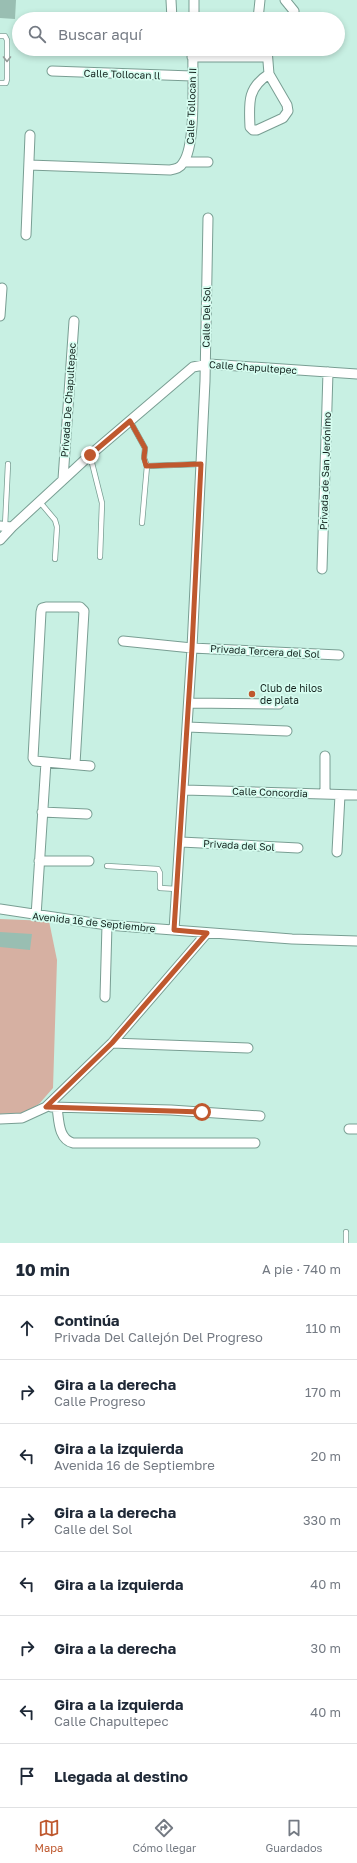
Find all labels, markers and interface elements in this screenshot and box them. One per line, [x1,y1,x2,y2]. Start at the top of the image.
search box [12,12,345,56]
icon: search [26,23,48,45]
text: Buscar aquí [58,25,142,43]
one-way arrow [3,56,11,62]
street label: Calle Tollocan ll [83,67,161,81]
street label: Calle Tollocan II [184,67,198,145]
street label: Calle Del Sol [199,286,213,348]
street label: Privada De Chapultepec [58,342,78,458]
street label: Calle Chapultepec [209,358,298,376]
street label: Privada de San Jerónimo [317,412,333,530]
route end [81,446,99,464]
street label: Privada Tercera del Sol [210,642,320,660]
place label: Club de hilos de plata [260,682,322,706]
marker: Club de hilos de plata [247,689,257,699]
street label: Calle Concordia [232,785,308,799]
street label: Privada del Sol [203,837,275,853]
street label: Avenida 16 de Septiembre [32,910,156,934]
route start [193,1103,211,1121]
text: 10 min [16,1259,70,1280]
text: A pie · 740 m [262,1261,341,1277]
text: Continúa [54,1311,120,1329]
icon: ahead [16,1317,38,1339]
text: 110 m [306,1320,341,1336]
text: Privada Del Callejón Del Progreso [54,1329,263,1345]
text: Gira a la derecha [54,1375,176,1393]
icon: right [16,1381,38,1403]
text: 170 m [305,1384,341,1400]
text: Calle Progreso [54,1393,146,1409]
text: Gira a la izquierda [54,1439,184,1457]
icon: left [16,1445,38,1467]
text: 20 m [311,1448,341,1464]
text: Avenida 16 de Septiembre [54,1457,215,1473]
text: Gira a la derecha [54,1503,176,1521]
icon: right [16,1509,38,1531]
text: 330 m [303,1512,341,1528]
text: Calle del Sol [54,1521,132,1537]
icon: left [16,1573,38,1595]
text: Gira a la izquierda [54,1575,184,1593]
text: 40 m [310,1576,341,1592]
icon: right [16,1637,38,1659]
text: Gira a la derecha [54,1639,176,1657]
text: 30 m [311,1640,341,1656]
text: Gira a la izquierda [54,1695,184,1713]
icon: left [16,1701,38,1723]
text: 40 m [310,1704,341,1720]
text: Calle Chapultepec [54,1713,168,1729]
icon: arrive [16,1765,38,1787]
text: Llegada al destino [54,1767,188,1785]
tab: Mapa [35,1817,63,1854]
tab: Cómo llegar [132,1817,196,1854]
tab: Guardados [265,1817,322,1854]

